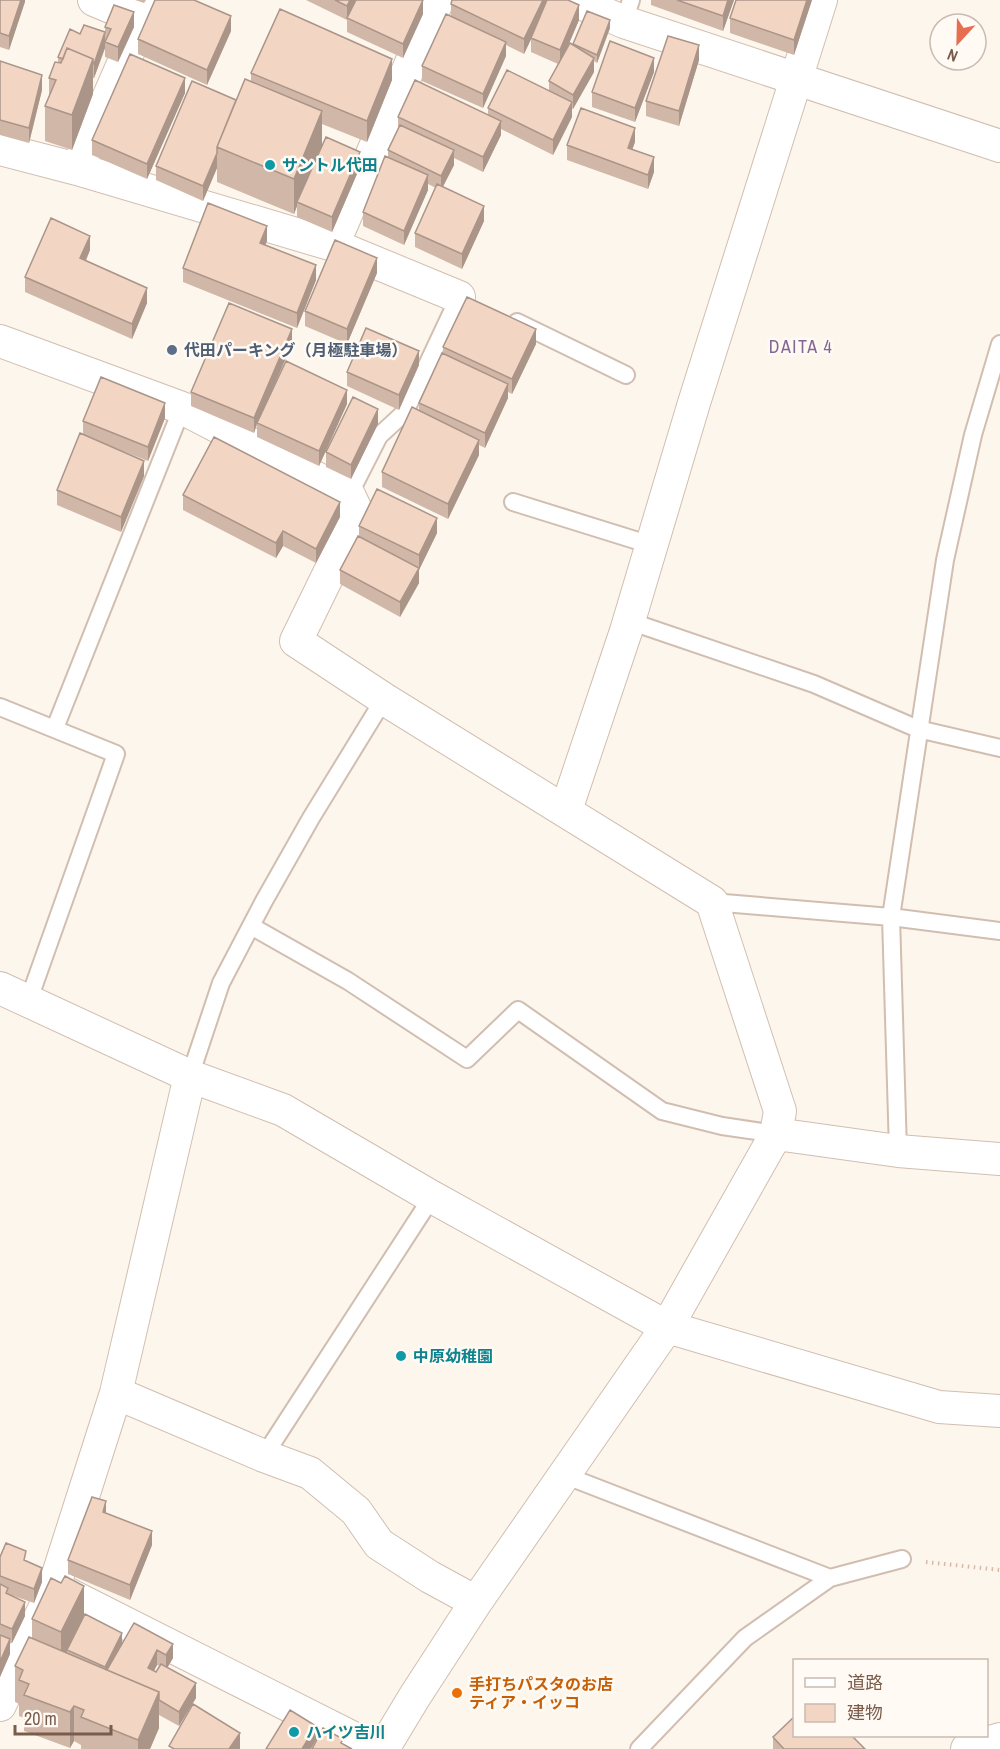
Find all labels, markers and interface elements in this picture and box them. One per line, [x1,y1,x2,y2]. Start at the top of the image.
north arrow [928,12,988,72]
text: N [944,44,961,68]
place label: サントル代田 [282,154,378,176]
marker: サントル代田 [263,158,277,172]
district label: DAITA 4 [769,334,833,359]
place label: 代田パーキング（月極駐車場） [184,339,408,361]
marker: 代田パーキング（月極駐車場） [165,343,179,357]
place label: 中原幼稚園 [413,1345,493,1367]
marker: 中原幼稚園 [394,1349,408,1363]
legend [793,1659,988,1737]
text: 道路 [847,1670,883,1695]
place label: 手打ちパスタのお店 ティア・イッコ [469,1673,613,1713]
marker: 手打ちパスタのお店 ティア・イッコ [450,1686,464,1700]
scale bar [15,1698,111,1736]
text: 建物 [847,1700,883,1725]
text: 20 m [24,1706,57,1731]
place label: ハイツ吉川 [306,1721,386,1743]
marker: ハイツ吉川 [287,1725,301,1739]

